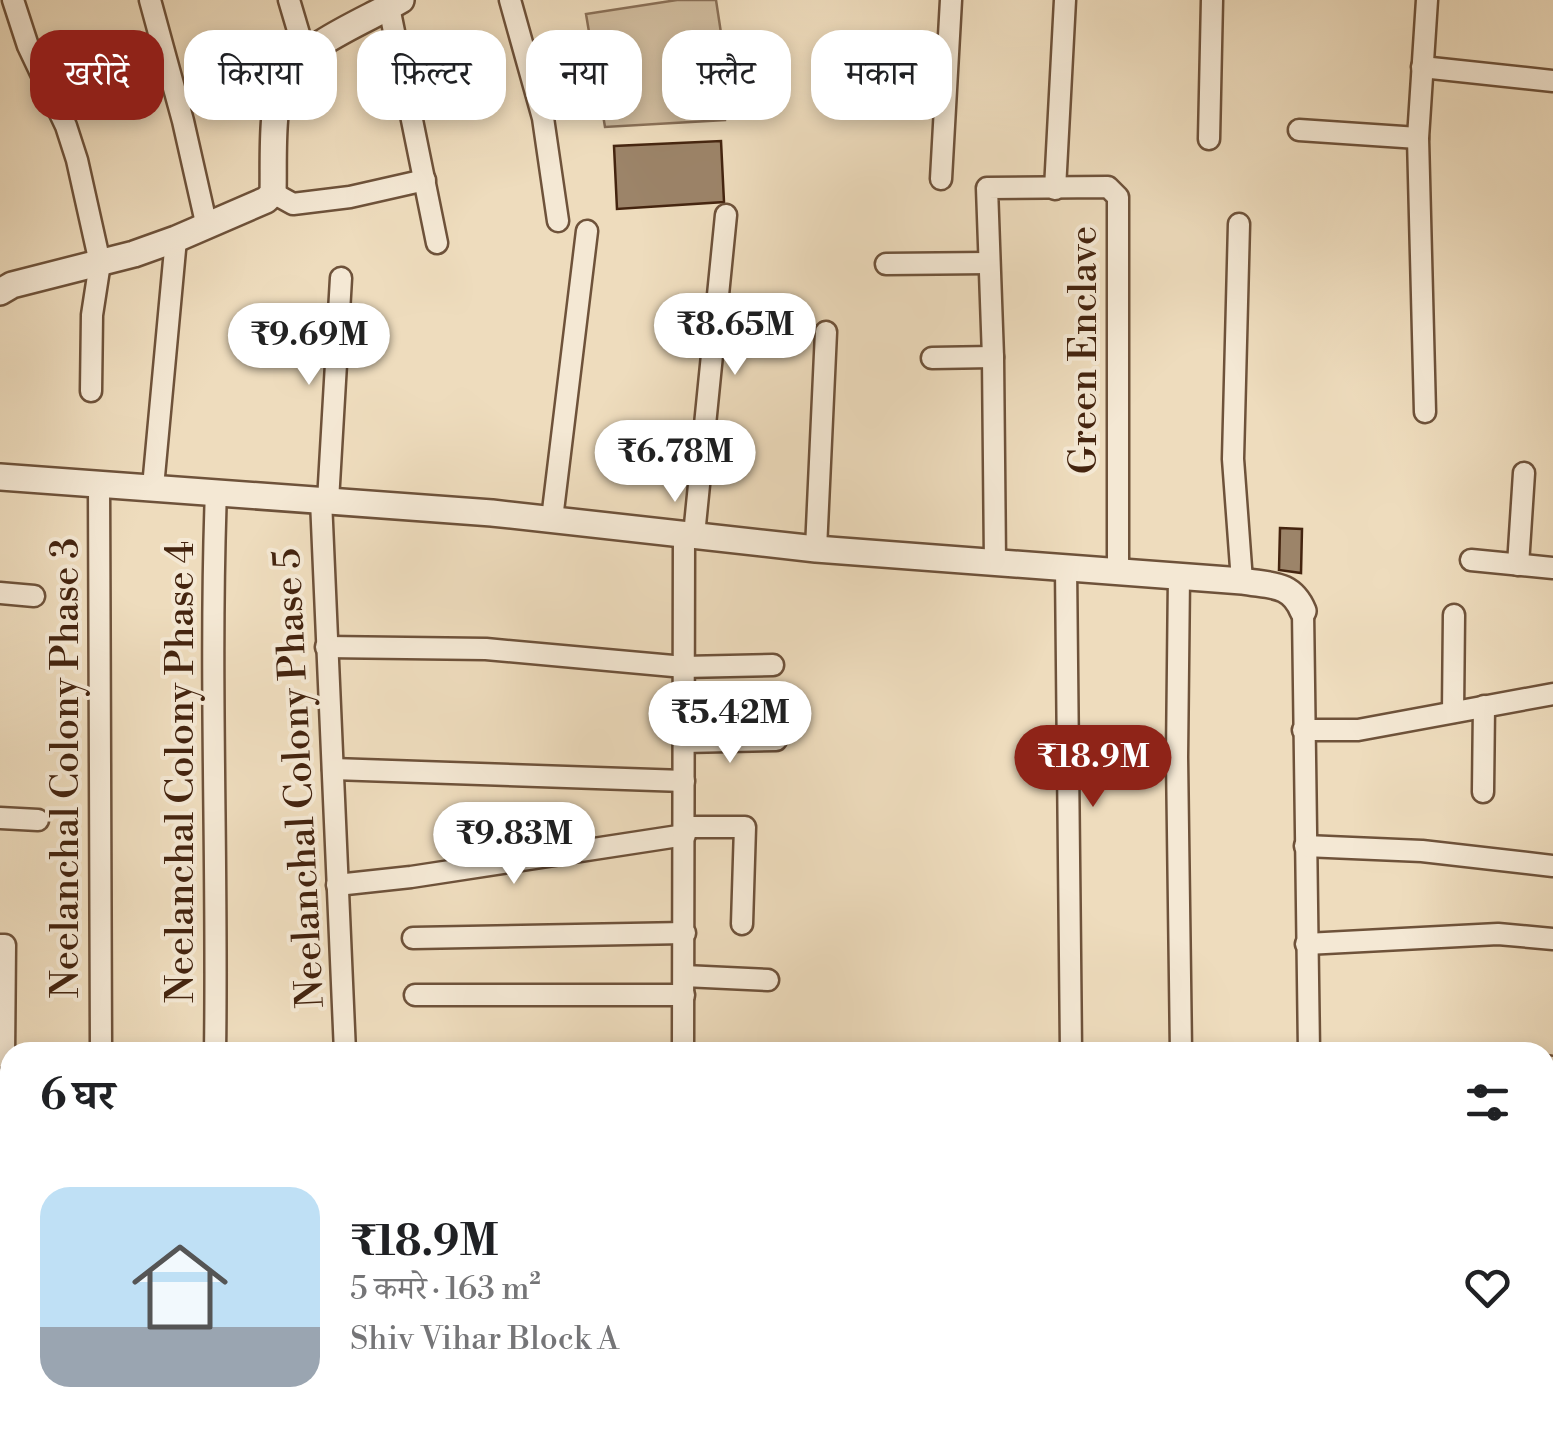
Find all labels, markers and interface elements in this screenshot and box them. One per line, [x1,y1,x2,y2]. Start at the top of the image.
chip: खरीदें [30,30,164,120]
chip: किराया [184,30,337,120]
chip: फ़िल्टर [357,30,506,120]
chip: नया [526,30,642,120]
chip: फ़्लैट [662,30,791,120]
chip: मकान [811,30,952,120]
street label: Green Enclave [1061,226,1108,474]
pin: ₹8.65M [654,293,816,378]
pin: ₹9.69M [228,303,390,388]
text: ₹8.65M [676,305,794,345]
text: ₹9.69M [250,315,368,355]
pin: ₹6.78M [594,420,756,505]
text: ₹6.78M [617,432,733,472]
street label: Neelanchal Colony Phase 3 [43,538,90,998]
street label: Neelanchal Colony Phase 4 [158,541,205,1003]
street label: Neelanchal Colony Phase 5 [264,547,335,1009]
pin: ₹5.42M [649,681,811,766]
text: ₹5.42M [670,693,790,733]
pin: ₹18.9M [1012,725,1174,810]
text: ₹18.9M [1036,737,1150,777]
pin: ₹9.83M [433,802,595,887]
text: ₹9.83M [455,814,573,854]
text: 6 घर [40,1070,115,1123]
icon: filters [1460,1075,1515,1130]
text: ₹18.9M [350,1216,499,1269]
icon: home [120,1227,240,1347]
icon: heart [1460,1260,1515,1315]
text: 5 कमरे · 163 m² [350,1269,541,1309]
text: Shiv Vihar Block A [350,1319,619,1359]

